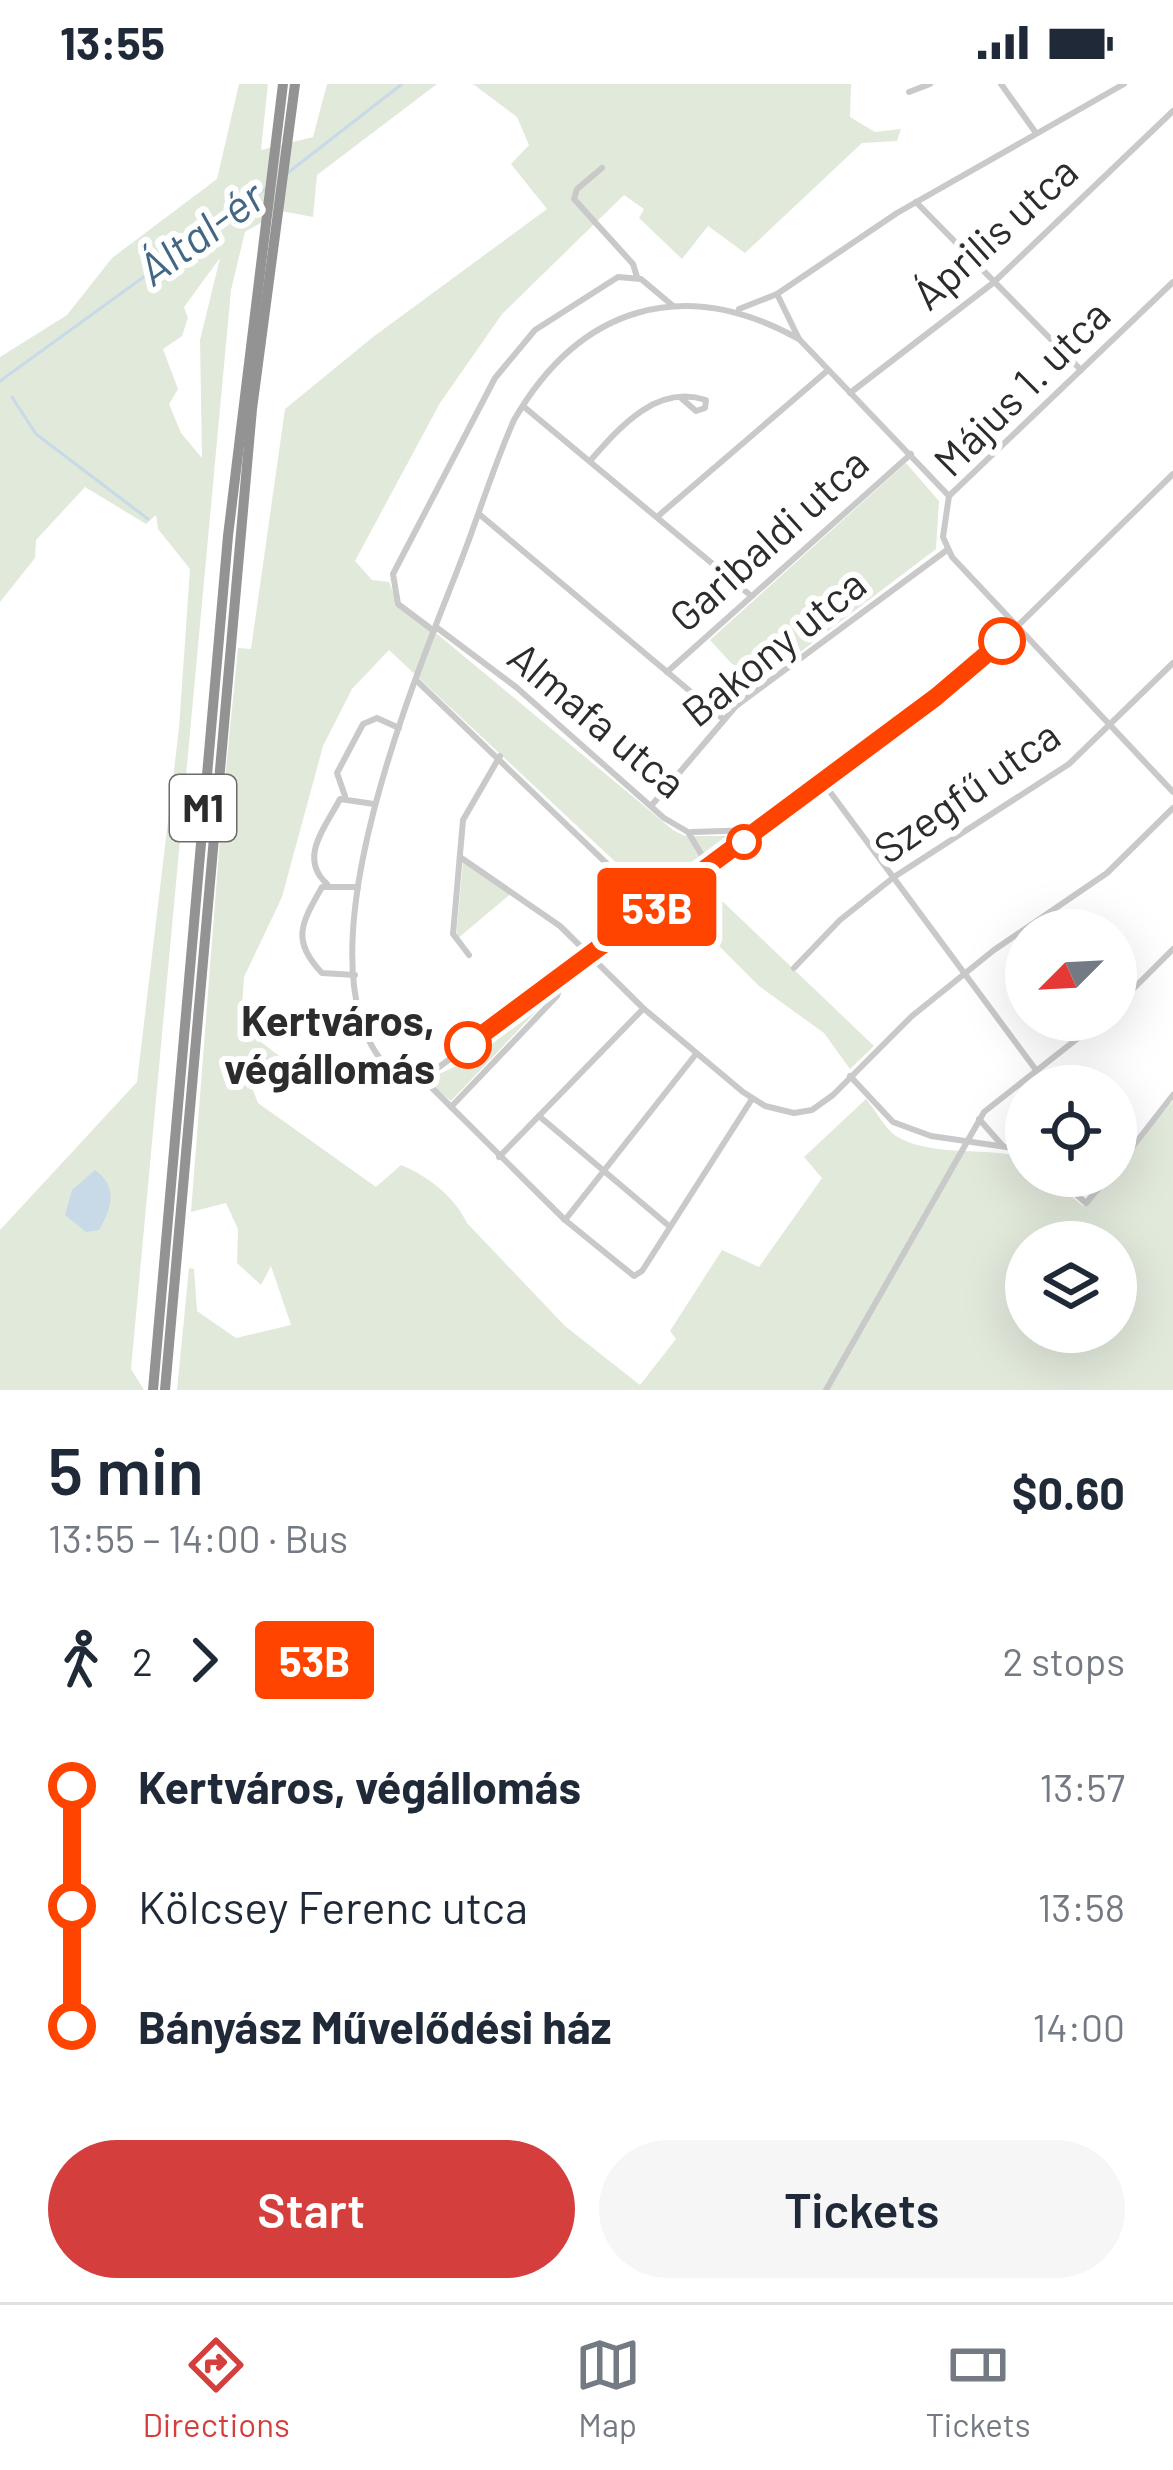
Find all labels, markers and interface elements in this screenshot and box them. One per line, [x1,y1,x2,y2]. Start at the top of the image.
text: 13:55 [60,15,165,69]
street label: Április utca [901,145,1087,319]
water label: Által-ér [126,166,275,295]
street label: Május 1. utca [922,288,1120,486]
street label: Garibaldi utca [658,436,877,641]
street label: Bakony utca [671,557,875,736]
unlabelled marker [980,619,1024,663]
street label: Almafa utca [500,630,697,807]
street label: Szegfű utca [864,708,1069,873]
road number: M1 [170,775,236,841]
unlabelled marker [728,826,760,858]
line badge: 53B [588,868,726,946]
text: 53B [621,882,693,932]
north arrow [1005,909,1137,1041]
map controls [1005,909,1137,1353]
place label: Kertváros, végállomás [224,994,435,1093]
marker: Kertváros, végállomás [446,1023,490,1067]
button: locate [1005,1065,1137,1197]
button: layers [1005,1221,1137,1353]
text: 5 min [48,1429,204,1508]
text: $0.60 [1012,1465,1125,1519]
text: 13:55 – 14:00 · Bus [48,1514,348,1561]
icon: walk [48,1627,114,1693]
icon: forward [171,1627,237,1693]
text: 53B [279,1635,350,1685]
text: 2 [132,1637,153,1684]
text: 2 stops [1002,1637,1125,1684]
text: Kertváros, végállomás [138,1759,581,1813]
text: 13:57 [1040,1763,1125,1810]
text: Kölcsey Ferenc utca [138,1879,528,1933]
text: 13:58 [1038,1883,1125,1930]
text: Bányász Művelődési ház [138,1999,611,2053]
text: 14:00 [1033,2003,1125,2050]
button: Start [48,2140,575,2278]
button: Tickets [599,2140,1125,2278]
tab: Directions [142,2332,290,2444]
tab: Map [575,2332,641,2444]
tab: Tickets [926,2332,1031,2444]

